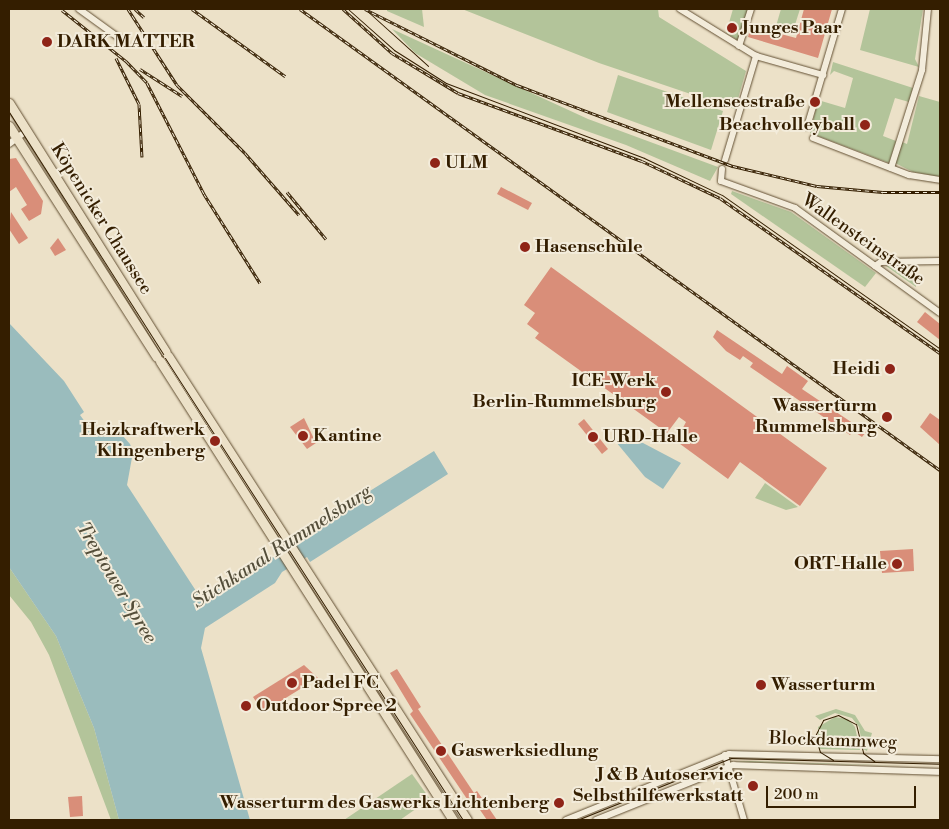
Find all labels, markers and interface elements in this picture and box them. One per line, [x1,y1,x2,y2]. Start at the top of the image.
place label: Junges Paar [742,17,842,39]
marker: Junges Paar [726,22,738,34]
place label: DARK MATTER [57,31,195,53]
marker: DARK MATTER [41,36,53,48]
place label: Mellenseestraße [664,91,805,113]
marker: Mellenseestraße [809,96,821,108]
place label: Beachvolleyball [719,114,855,136]
marker: Beachvolleyball [859,119,871,131]
street label: Köpenicker Chaussee [46,139,156,299]
place label: ULM [445,152,488,174]
marker: ULM [429,157,441,169]
street label: Wallensteinstraße [797,190,929,290]
place label: Hasenschule [535,236,643,258]
marker: Hasenschule [519,241,531,253]
place label: Heidi [833,358,880,380]
marker: Heidi [884,363,896,375]
place label: ICE-Werk Berlin-Rummelsburg [472,371,656,414]
marker: ICE-Werk Berlin-Rummelsburg [660,386,672,398]
place label: Wasserturm Rummelsburg [755,396,877,438]
marker: Wasserturm Rummelsburg [881,411,893,423]
place label: Heizkraftwerk Klingenberg [81,420,205,462]
place label: Kantine [313,425,382,447]
place label: URD-Halle [603,426,698,448]
marker: Kantine [297,430,309,442]
marker: URD-Halle [587,431,599,443]
marker: Heizkraftwerk Klingenberg [209,435,221,447]
water label: Stichkanal Rummelsburg [188,480,376,614]
water label: Treptower Spree [71,518,161,648]
place label: ORT-Halle [794,553,887,575]
marker: ORT-Halle [891,558,903,570]
place label: Padel FC [302,672,379,694]
place label: Wasserturm [771,674,875,696]
marker: Padel FC [286,677,298,689]
marker: Wasserturm [755,679,767,691]
place label: Outdoor Spree 2 [256,695,397,717]
marker: Outdoor Spree 2 [240,700,252,712]
street label: Blockdammweg [769,728,897,754]
place label: Gaswerksiedlung [451,740,598,762]
marker: Gaswerksiedlung [435,745,447,757]
place label: J & B Autoservice Selbsthilfewerkstatt [573,765,743,808]
scale bar [769,776,919,808]
marker: J & B Autoservice Selbsthilfewerkstatt [747,780,759,792]
text: 200 m [774,785,819,804]
place label: Wasserturm des Gaswerks Lichtenberg [220,792,549,814]
marker: Wasserturm des Gaswerks Lichtenberg [553,797,565,809]

